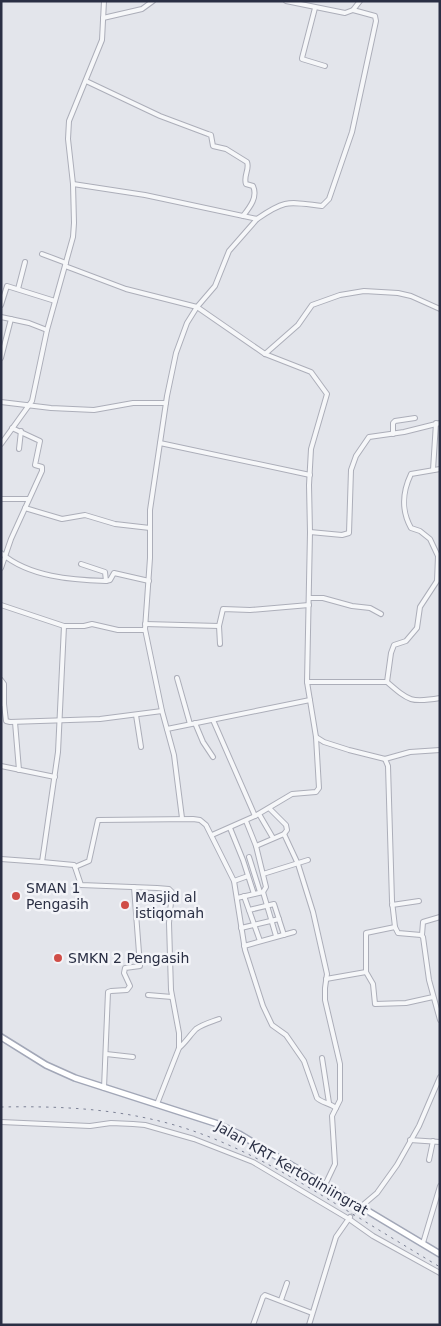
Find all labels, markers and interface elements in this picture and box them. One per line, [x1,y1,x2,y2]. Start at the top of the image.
place label: SMAN 1 Pengasih [26,880,89,912]
place label: Masjid al istiqomah [135,889,204,921]
marker: SMAN 1 Pengasih [10,890,22,902]
marker: Masjid al istiqomah [119,899,131,911]
place label: SMKN 2 Pengasih [68,950,189,966]
marker: SMKN 2 Pengasih [52,952,64,964]
street label: Jalan KRT Kertodiniingrat [212,1117,371,1219]

